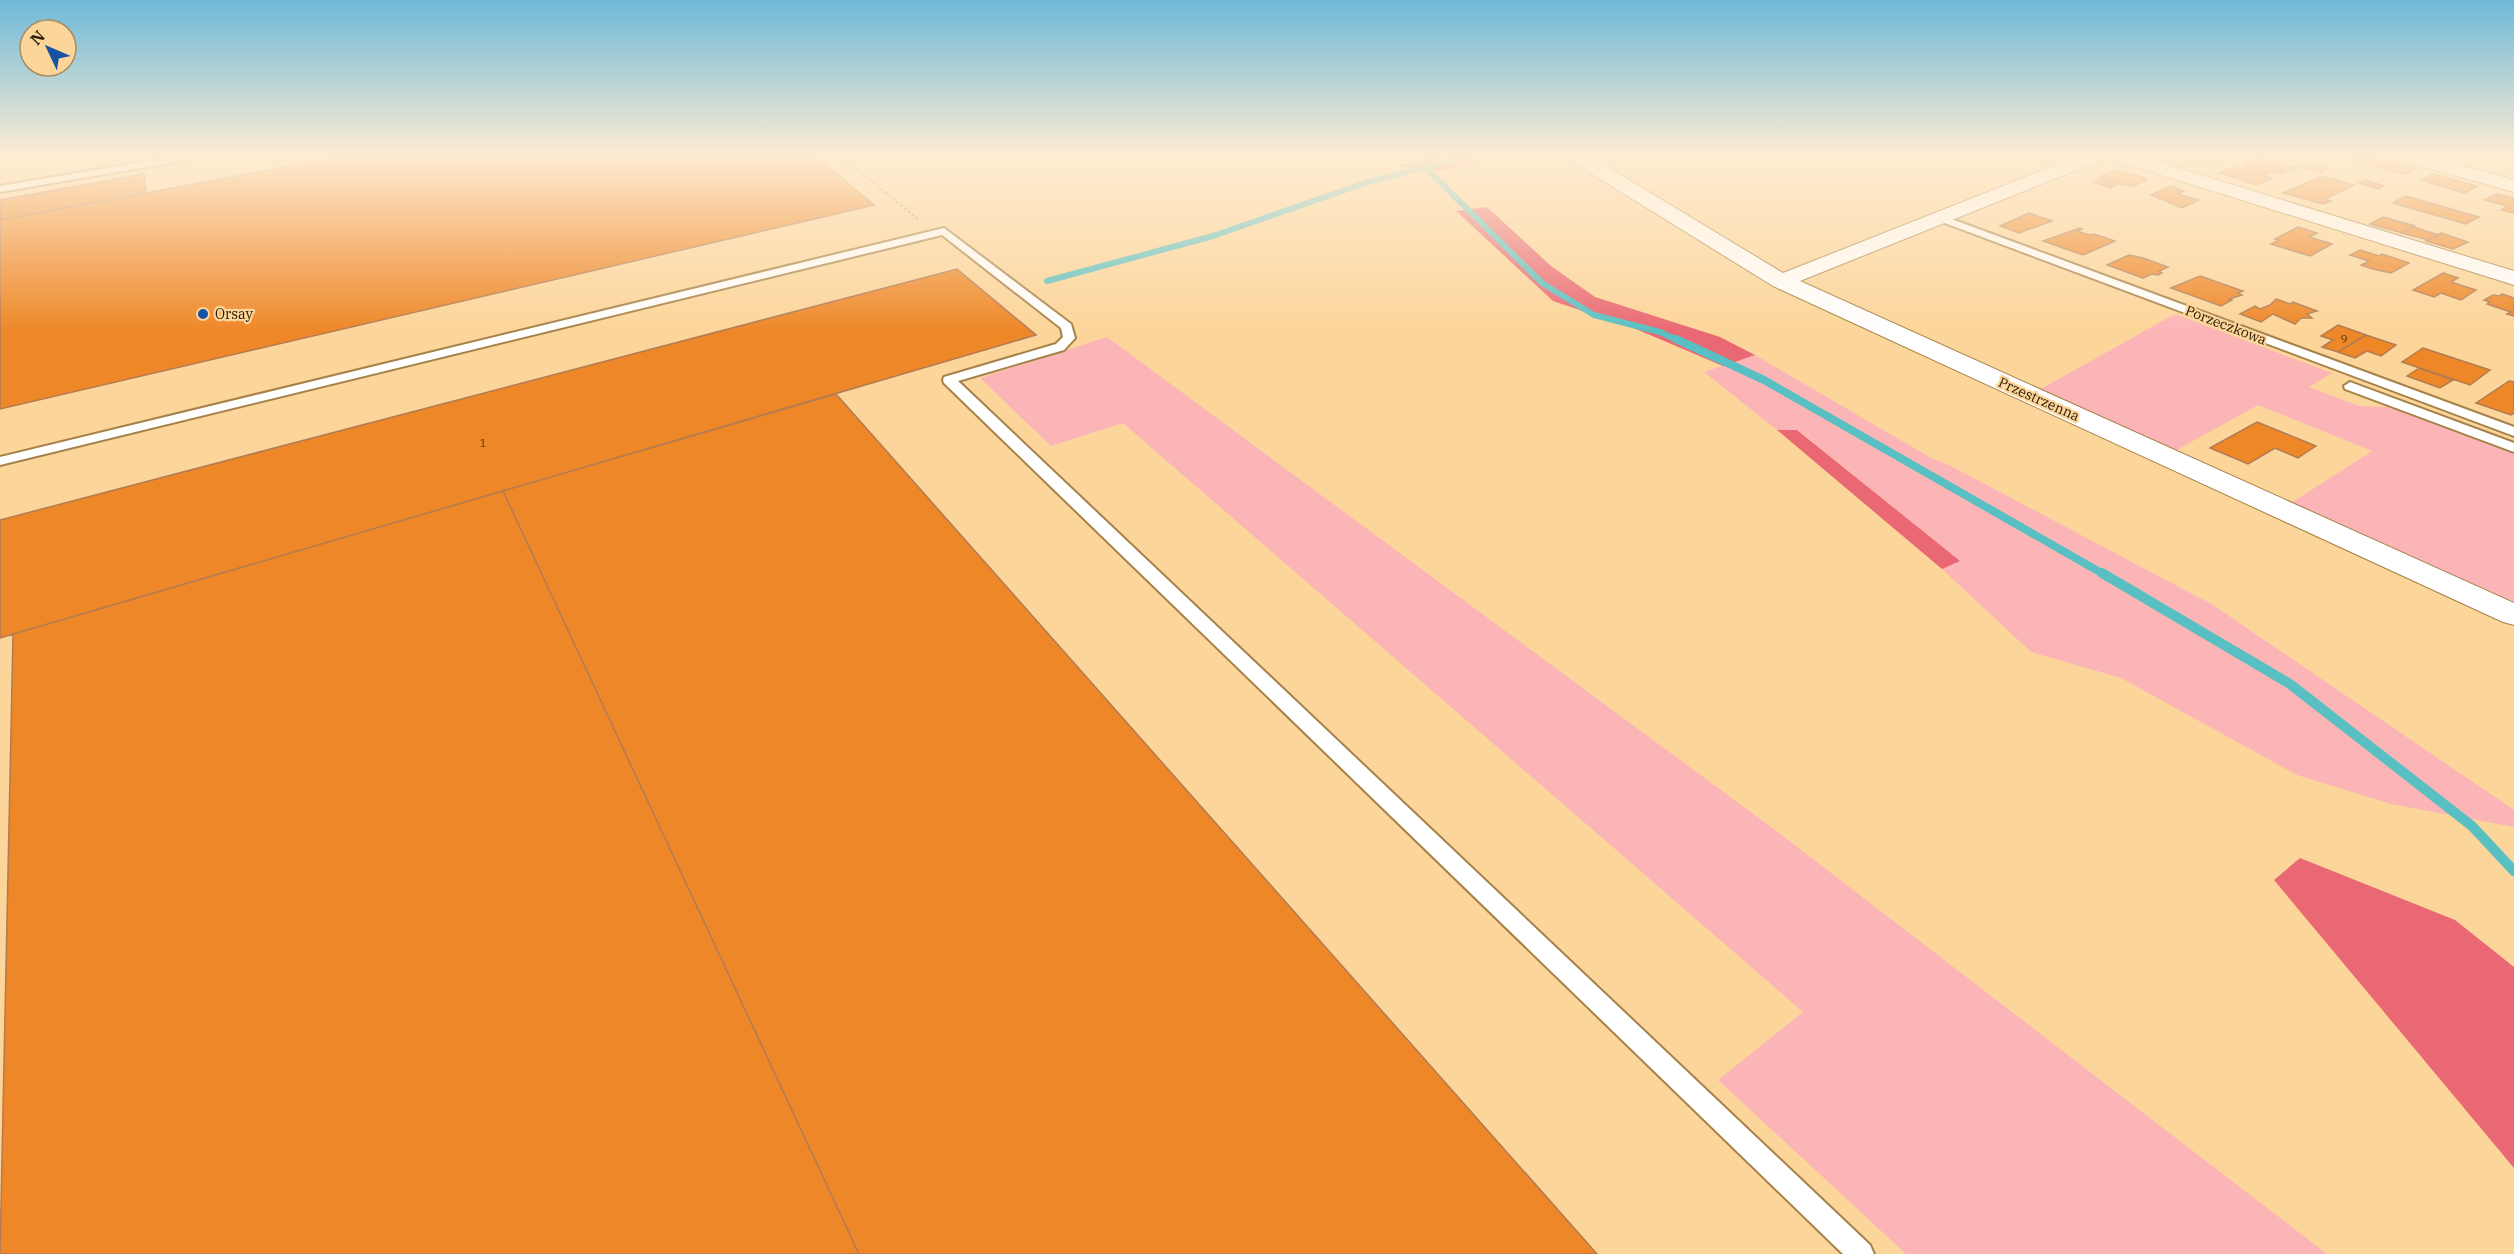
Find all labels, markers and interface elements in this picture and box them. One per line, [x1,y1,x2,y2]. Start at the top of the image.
north arrow [18,18,78,78]
text: N [26,26,49,49]
street label: Porzeczkowa [2183,301,2269,349]
place label: Orsay [215,305,254,323]
marker: Orsay [196,307,210,321]
house number: 9 [2340,331,2348,346]
street label: Przestrzenna [1996,373,2083,425]
house number: 1 [479,435,487,450]

